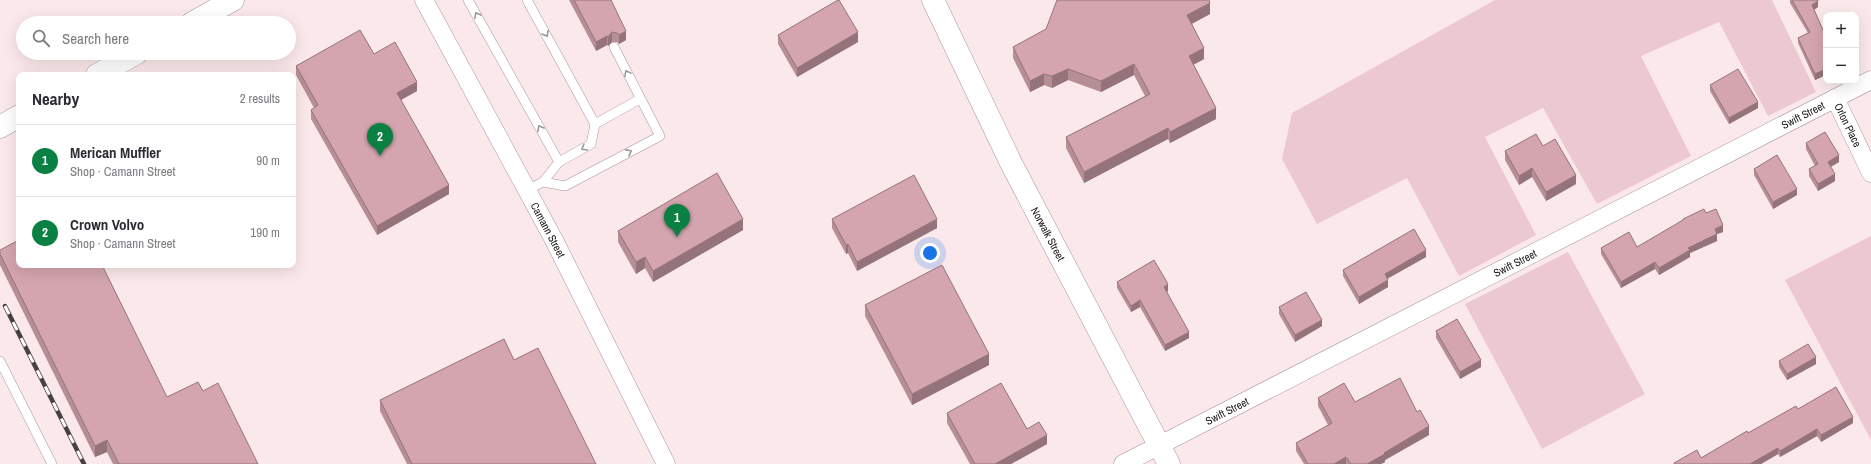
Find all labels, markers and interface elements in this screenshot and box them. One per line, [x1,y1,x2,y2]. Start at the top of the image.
one-way arrow [474,12,481,19]
map controls [1823,12,1859,84]
button: + [1823,12,1859,48]
search box [16,16,296,60]
icon: search [30,27,52,49]
text: Search here [62,28,129,49]
one-way arrow [541,30,549,37]
button: − [1823,48,1859,84]
one-way arrow [624,70,632,77]
text: Nearby [32,87,79,110]
text: 2 results [240,90,280,107]
street label: Swift Street [1779,98,1827,132]
street label: Orlon Place [1831,101,1865,149]
pin: 2 [367,123,393,156]
one-way arrow [537,125,545,132]
text: Merican Muffler [70,142,161,163]
one-way arrow [581,143,589,150]
one-way arrow [625,150,632,157]
text: 1 [42,152,48,169]
text: 90 m [256,152,280,169]
text: Shop · Camann Street [70,163,175,180]
street label: Camann Street [528,200,569,260]
pin: 1 [664,204,690,237]
street label: Norwalk Street [1028,205,1068,264]
text: Crown Volvo [70,214,144,235]
text: 2 [42,224,48,241]
text: 190 m [250,224,280,241]
text: Shop · Camann Street [70,235,175,252]
your location [920,243,940,263]
street label: Swift Street [1491,246,1539,280]
street label: Swift Street [1203,394,1251,428]

